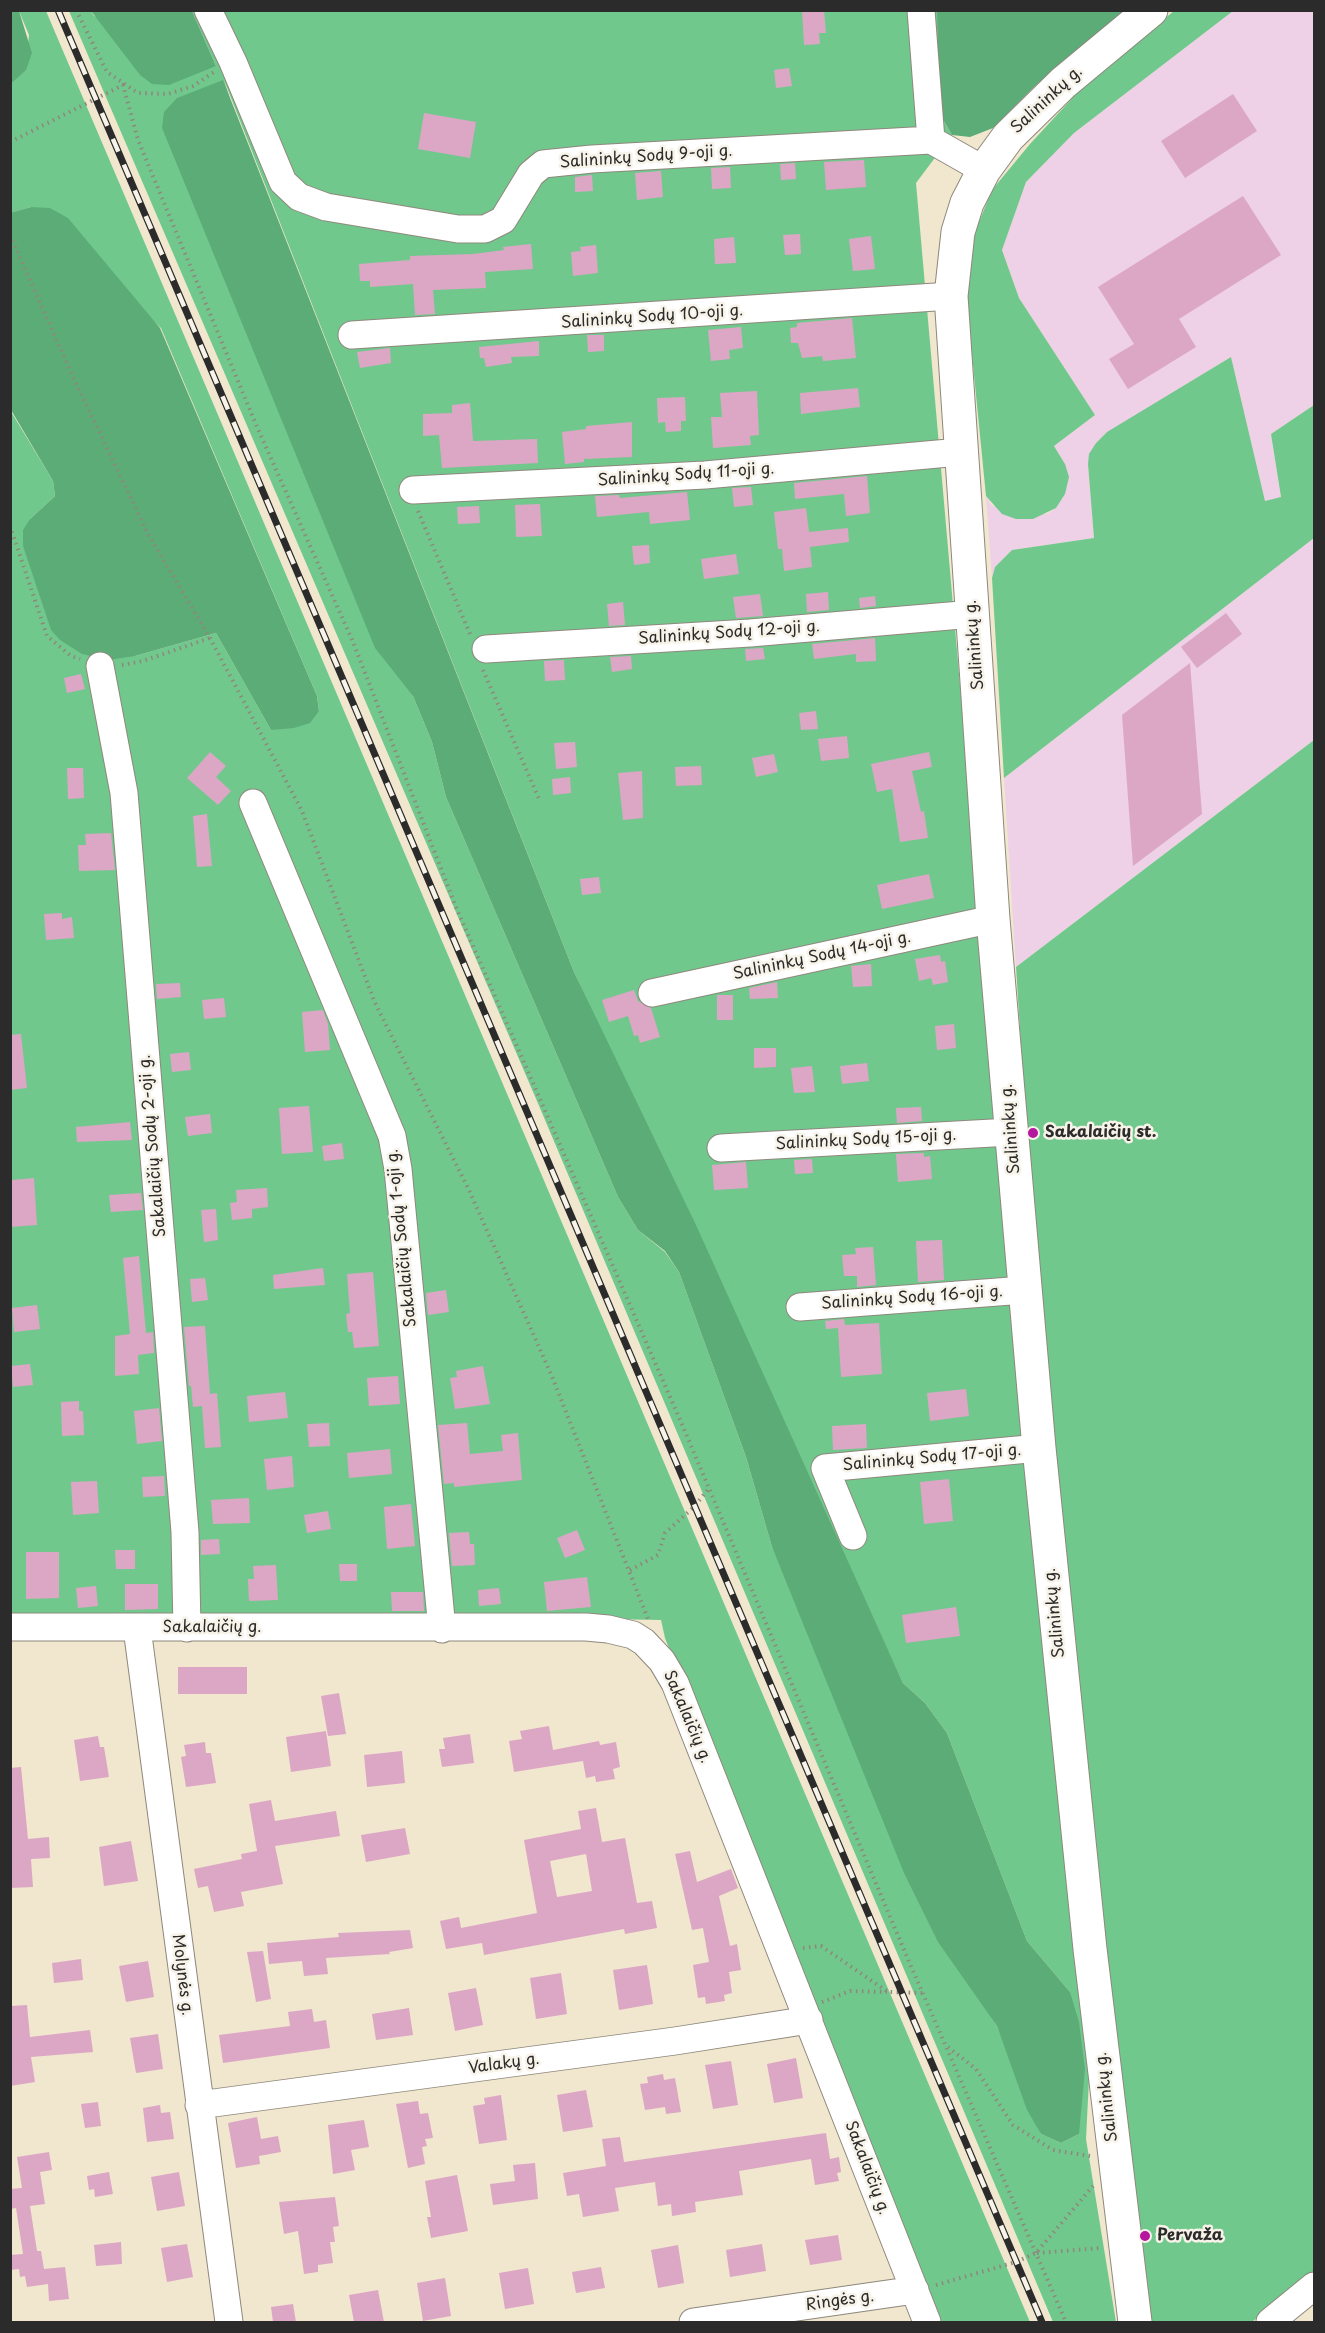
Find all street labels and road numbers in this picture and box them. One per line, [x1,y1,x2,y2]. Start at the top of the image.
street label: Salininkų g. [1007,62,1087,138]
street label: Salininkų Sodų 9-oji g. [559,141,733,173]
street label: Salininkų Sodų 10-oji g. [560,301,744,333]
street label: Salininkų Sodų 11-oji g. [597,459,775,491]
street label: Salininkų g. [961,599,989,691]
street label: Salininkų Sodų 12-oji g. [638,617,820,649]
street label: Salininkų Sodų 14-oji g. [731,928,913,984]
street label: Sakalaičių Sodų 2-oji g. [135,1054,171,1238]
street label: Salininkų g. [997,1083,1025,1175]
street label: Salininkų Sodų 15-oji g. [775,1126,957,1154]
street label: Sakalaičių Sodų 1-oji g. [383,1148,421,1328]
street label: Salininkų Sodų 16-oji g. [821,1282,1003,1314]
street label: Salininkų Sodų 17-oji g. [842,1441,1022,1475]
street label: Salininkų g. [1041,1567,1069,1659]
street label: Sakalaičių g. [163,1618,261,1638]
street label: Sakalaičių g. [659,1668,715,1766]
street label: Molynės g. [167,1933,197,2017]
street label: Valakų g. [467,2050,541,2078]
street label: Salininkų g. [1092,2051,1122,2143]
street label: Sakalaičių g. [840,2118,894,2218]
street label: Ringės g. [805,2287,875,2315]

